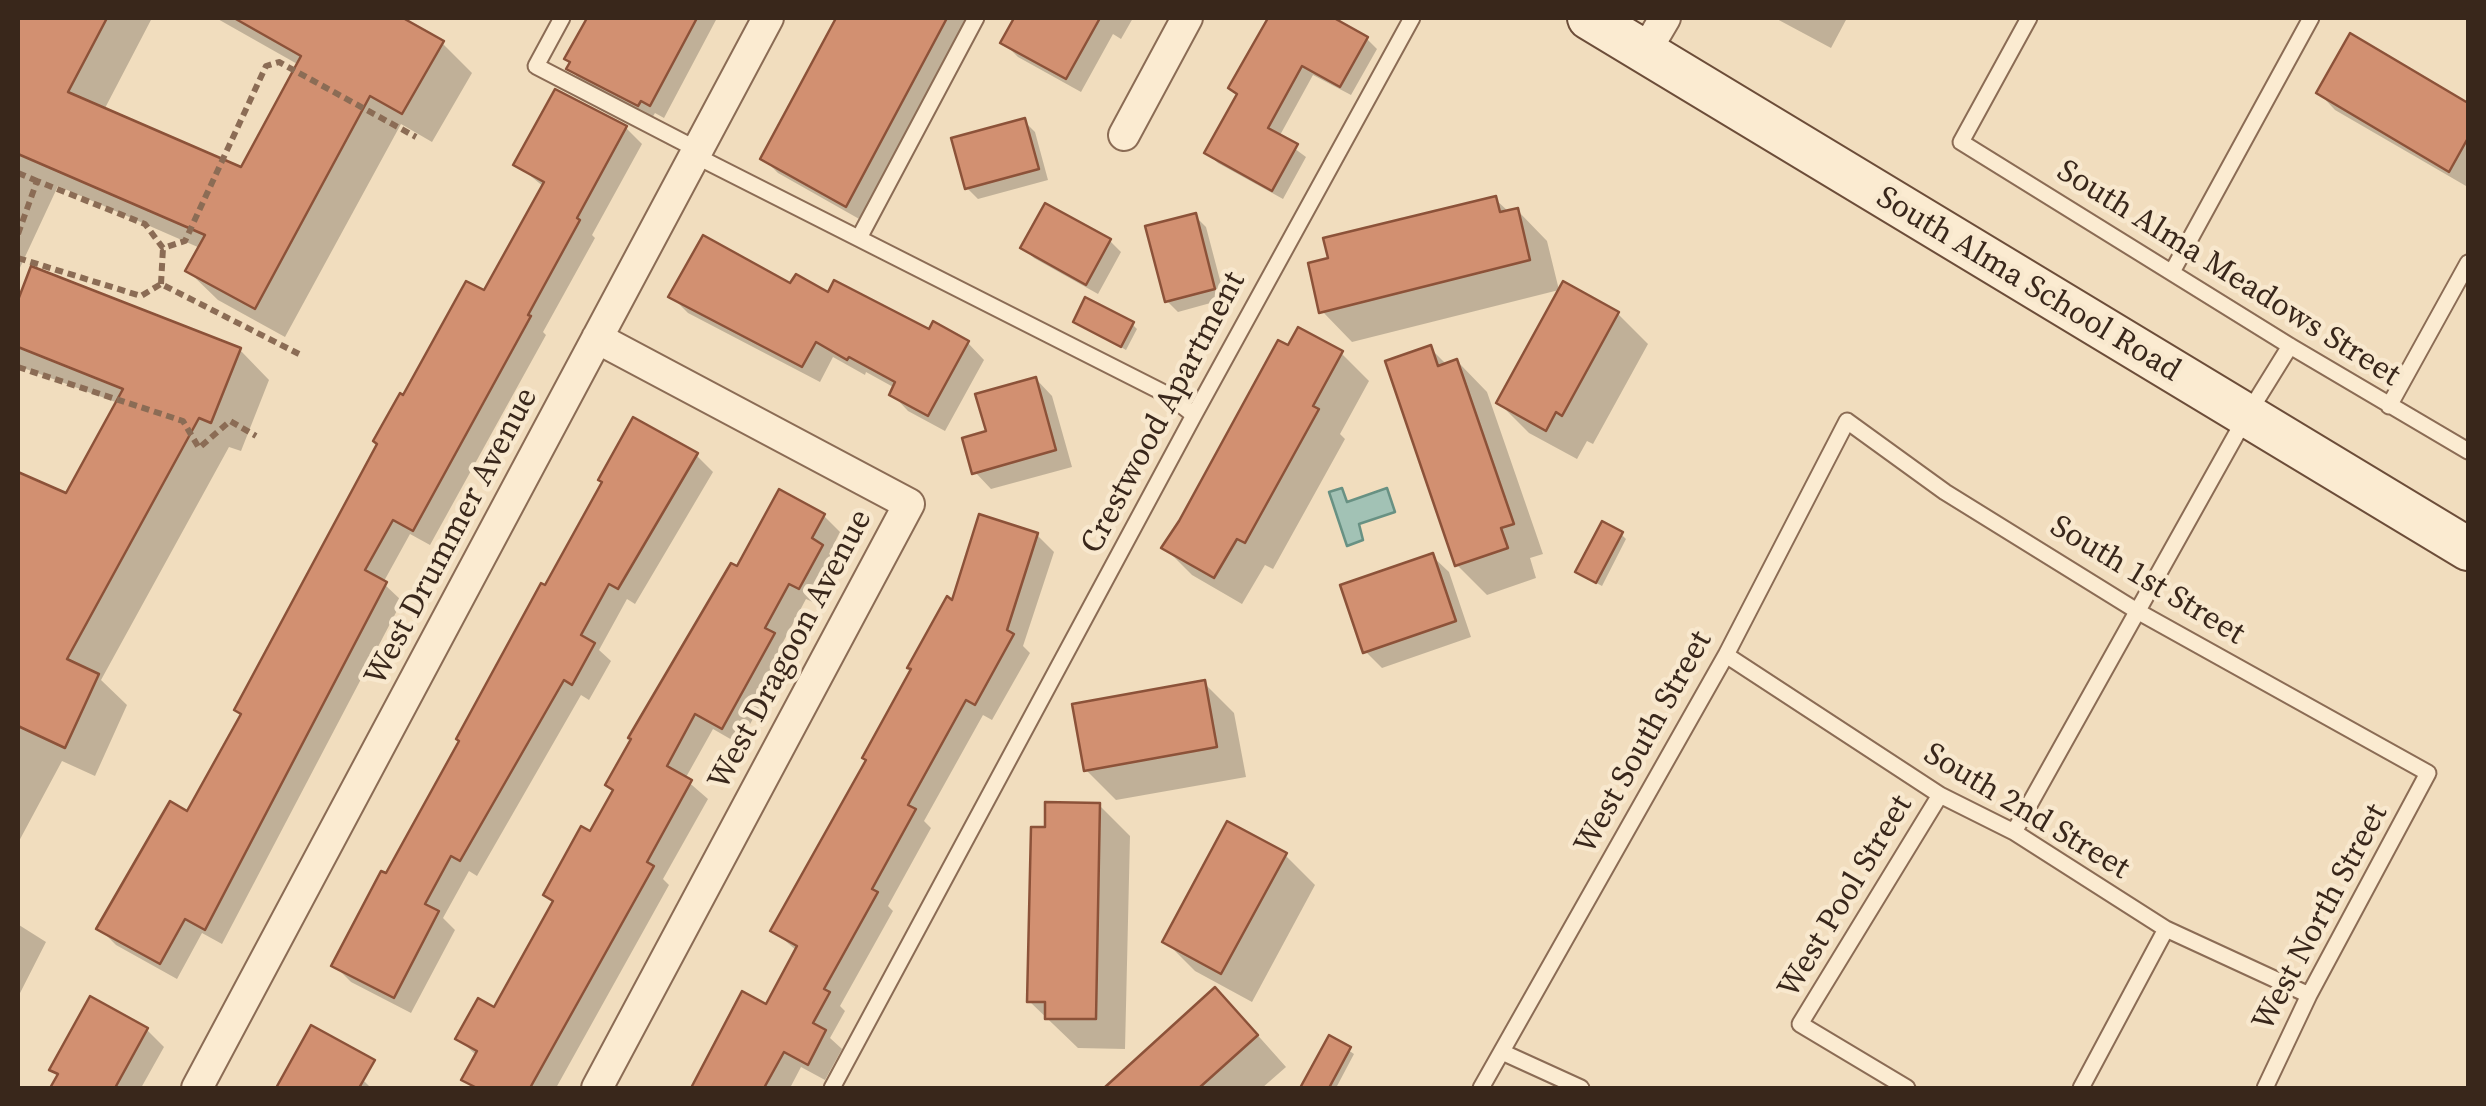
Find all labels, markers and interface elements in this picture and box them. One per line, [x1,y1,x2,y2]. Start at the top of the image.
street label: South Alma Meadows Street [2049,152,2407,396]
street label: South Alma School Road [1869,179,2187,391]
street label: Crestwood Apartment [1074,266,1254,560]
street label: West Drummer Avenue [357,382,547,692]
street label: West Dragoon Avenue [701,503,881,797]
street label: South 1st Street [2043,508,2251,654]
street label: West South Street [1567,625,1721,861]
street label: South 2nd Street [1916,736,2136,888]
street label: West Pool Street [1770,789,1922,1005]
street label: West North Street [2245,798,2397,1038]

